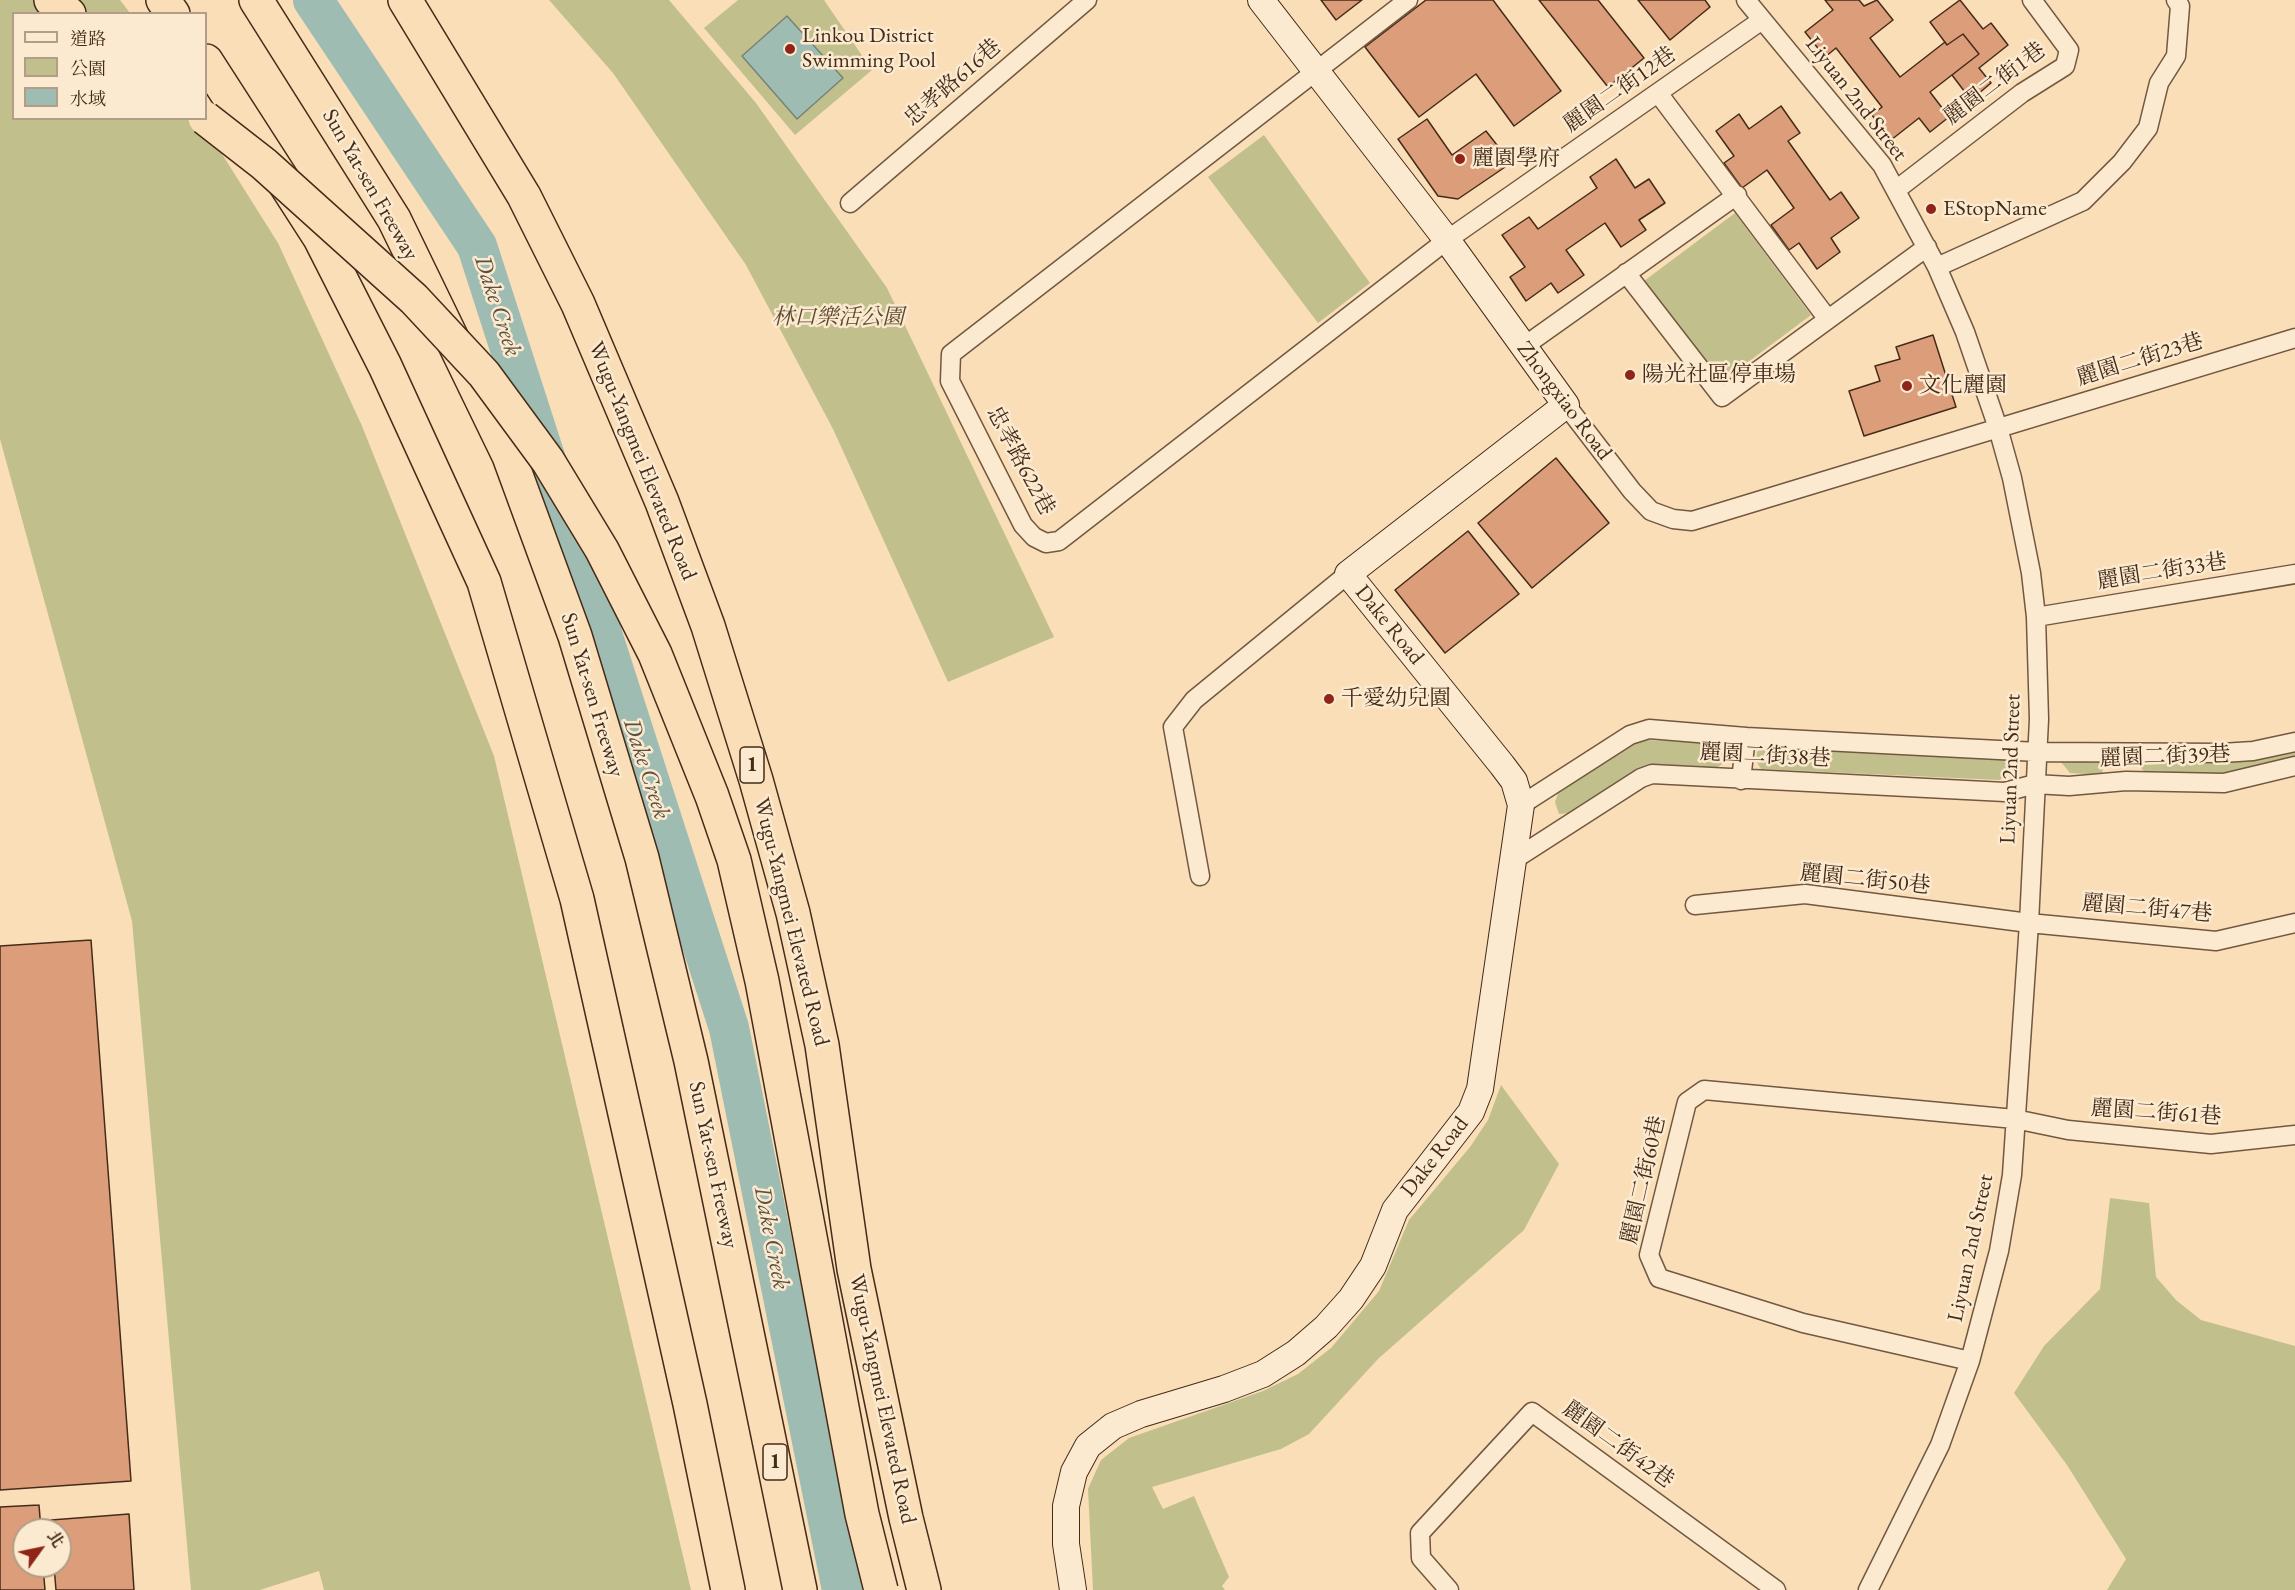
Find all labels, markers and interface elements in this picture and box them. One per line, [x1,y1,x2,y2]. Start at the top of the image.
legend [12,12,207,120]
place label: Linkou District Swimming Pool [802,23,936,74]
text: 道路 [70,27,106,50]
street label: Liyuan 2nd Street [1799,32,1913,166]
street label: 忠孝路616巷 [899,34,1007,132]
street label: 麗園二街1巷 [1939,37,2051,131]
marker: Linkou District Swimming Pool [783,42,797,56]
street label: 麗園二街12巷 [1559,42,1681,138]
text: 公園 [70,57,106,80]
text: 水域 [70,87,106,110]
street label: Sun Yat-sen Freeway [316,105,424,265]
place label: 麗園學府 [1472,146,1560,172]
marker: 麗園學府 [1453,152,1467,166]
place label: EStopName [1943,196,2047,222]
marker: EStopName [1924,202,1938,216]
water label: Dake Creek [467,252,527,360]
park label: 林口樂活公園 [772,305,904,331]
street label: 麗園二街23巷 [2073,328,2207,392]
street label: Zhongxiao Road [1511,336,1617,466]
street label: Wugu-Yangmei Elevated Road [582,338,702,584]
place label: 陽光社區停車場 [1642,362,1796,388]
marker: 陽光社區停車場 [1623,368,1637,382]
place label: 文化麗園 [1919,373,2007,399]
marker: 文化麗園 [1900,379,1914,393]
street label: 忠孝路622巷 [980,402,1060,520]
street label: 麗園二街33巷 [2095,549,2229,595]
street label: Dake Road [1349,580,1429,670]
street label: Sun Yat-sen Freeway [554,610,630,780]
place label: 千愛幼兒園 [1341,686,1451,712]
marker: 千愛幼兒園 [1322,692,1336,706]
street label: Liyuan 2nd Street [1995,693,2027,845]
water label: Dake Creek [616,715,676,823]
street label: 麗園二街38巷 [1699,739,1831,773]
street label: 麗園二街39巷 [2099,742,2231,772]
road number: 1 [740,747,764,783]
street label: Wugu-Yangmei Elevated Road [747,795,835,1049]
street label: 麗園二街50巷 [1798,860,1932,900]
street label: 麗園二街47巷 [2081,890,2213,928]
street label: Sun Yat-sen Freeway [682,1079,744,1251]
street label: 麗園二街61巷 [2090,1095,2222,1131]
street label: Dake Road [1395,1112,1475,1202]
street label: 麗園二街60巷 [1616,1113,1672,1247]
street label: Liyuan 2nd Street [1942,1172,2000,1324]
water label: Dake Creek [747,1184,795,1292]
street label: Wugu-Yangmei Elevated Road [843,1272,921,1526]
street label: 麗園二街42巷 [1557,1396,1679,1494]
road number: 1 [763,1444,787,1480]
north arrow [12,1518,72,1578]
text: 北 [43,1527,69,1551]

